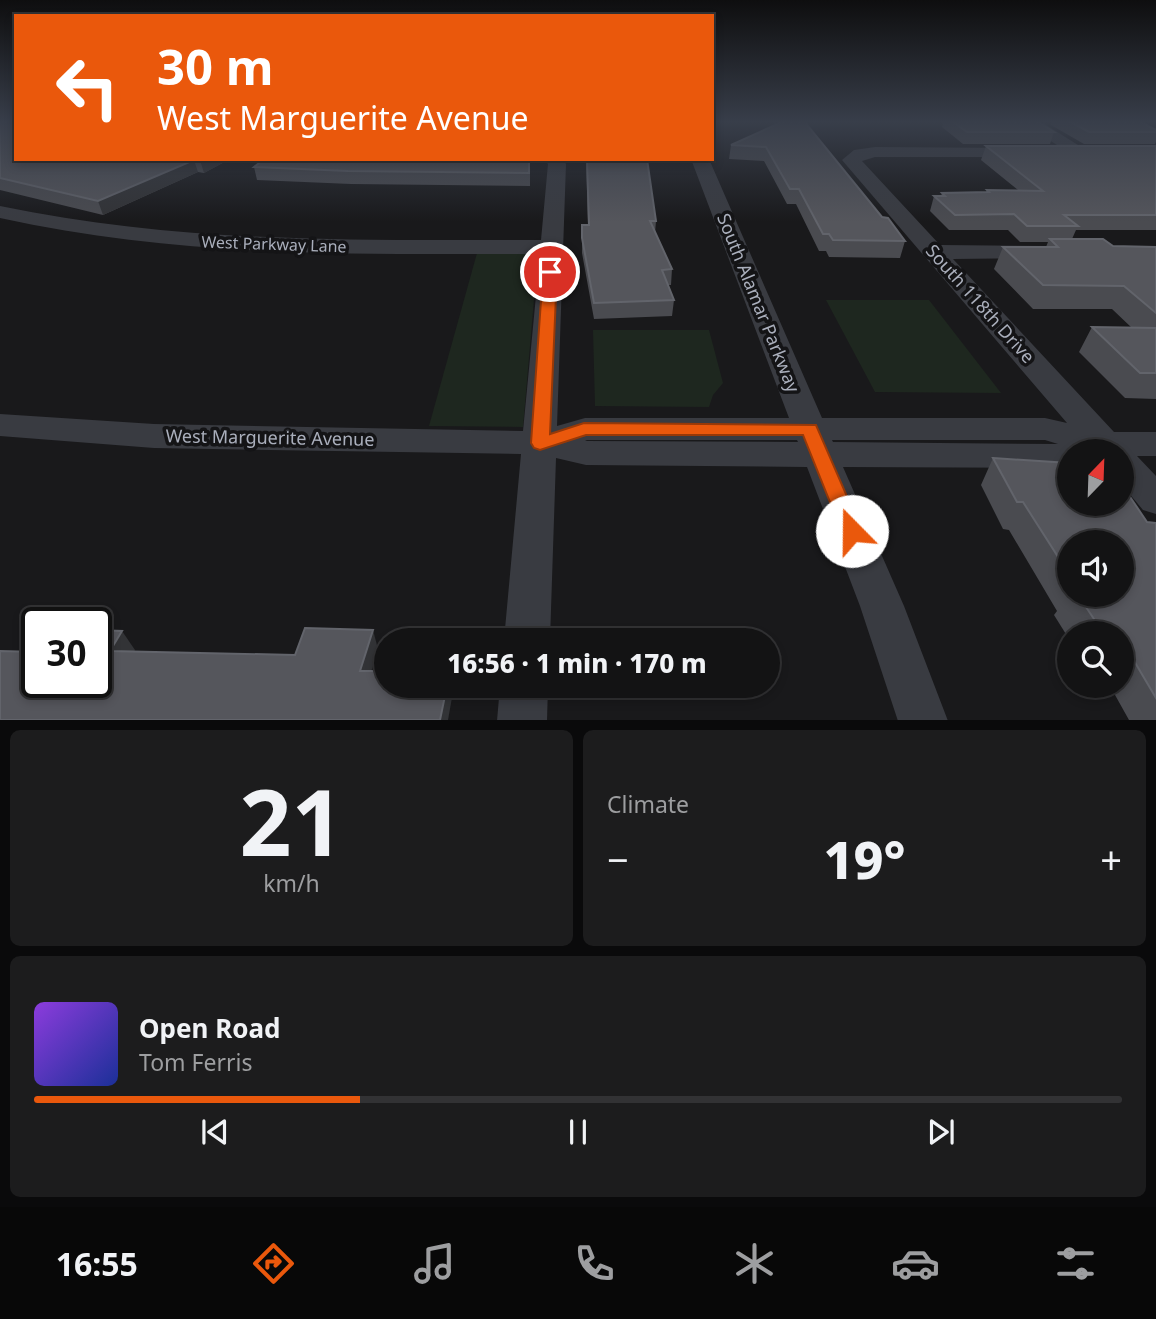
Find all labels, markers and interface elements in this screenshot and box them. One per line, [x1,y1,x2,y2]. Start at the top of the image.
text: 30 m [157,33,274,99]
icon: left [42,42,133,133]
text: West Marguerite Avenue [157,96,529,139]
street label: South Alamar Parkway [712,210,806,396]
street label: West Parkway Lane [201,230,347,258]
street label: South 118th Drive [921,239,1040,368]
pin [520,242,580,302]
icon: arrive [531,253,569,291]
street label: West Marguerite Avenue [165,423,375,451]
north arrow [1057,439,1134,516]
map controls [1057,439,1134,698]
position arrow [815,494,889,568]
button: sound [1057,530,1134,607]
speed limit sign: 30 [21,607,112,698]
button: search [1057,621,1134,698]
text: 16:56 · 1 min · 170 m [447,645,707,681]
text: 21 [239,759,344,883]
text: Climate [607,788,689,820]
text: 19° [823,823,906,894]
text: − [607,833,629,885]
text: + [1100,833,1122,885]
text: km/h [263,867,320,899]
text: Open Road [139,1010,281,1046]
text: Tom Ferris [139,1046,252,1078]
icon: previous [196,1113,234,1151]
icon: pause [559,1113,597,1151]
icon: next [922,1113,960,1151]
icon: directions [249,1239,298,1288]
icon: music [410,1239,459,1288]
icon: phone [570,1239,619,1288]
icon: climate [730,1239,779,1288]
icon: car [891,1239,940,1288]
icon: filters [1051,1239,1100,1288]
text: 16:55 [56,1242,138,1285]

